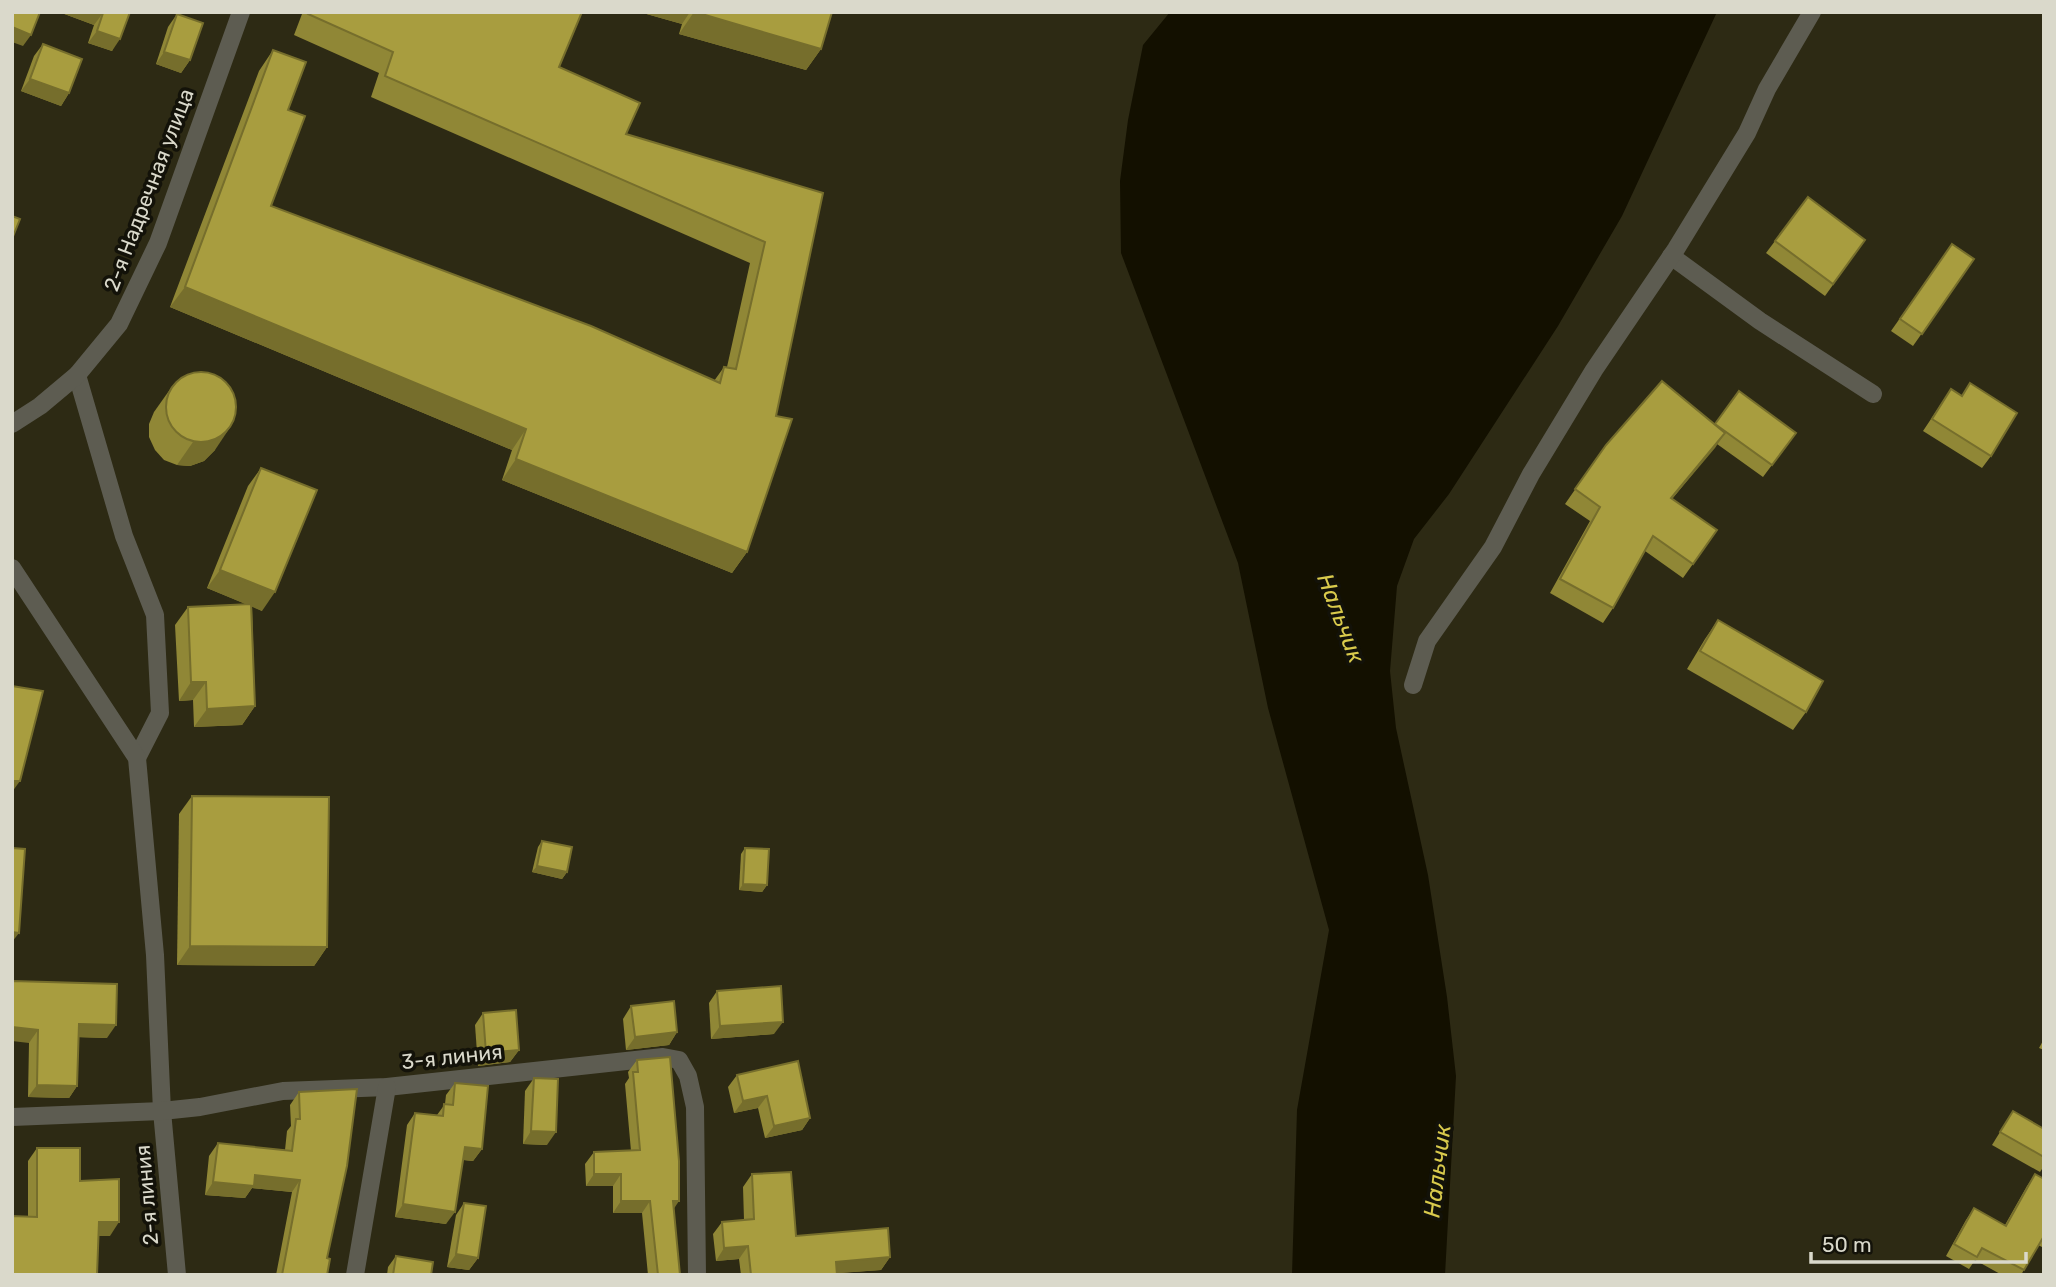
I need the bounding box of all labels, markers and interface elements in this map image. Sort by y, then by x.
street label: 2-я Надречная улица [98,85,199,295]
water label: Нальчик [1311,569,1371,668]
street label: 3-я линия [400,1039,504,1074]
water label: Нальчик [1417,1122,1457,1219]
street label: 2-я линия [130,1144,163,1246]
scale bar [1811,1220,2026,1264]
text: 50 m [1822,1232,1872,1257]

